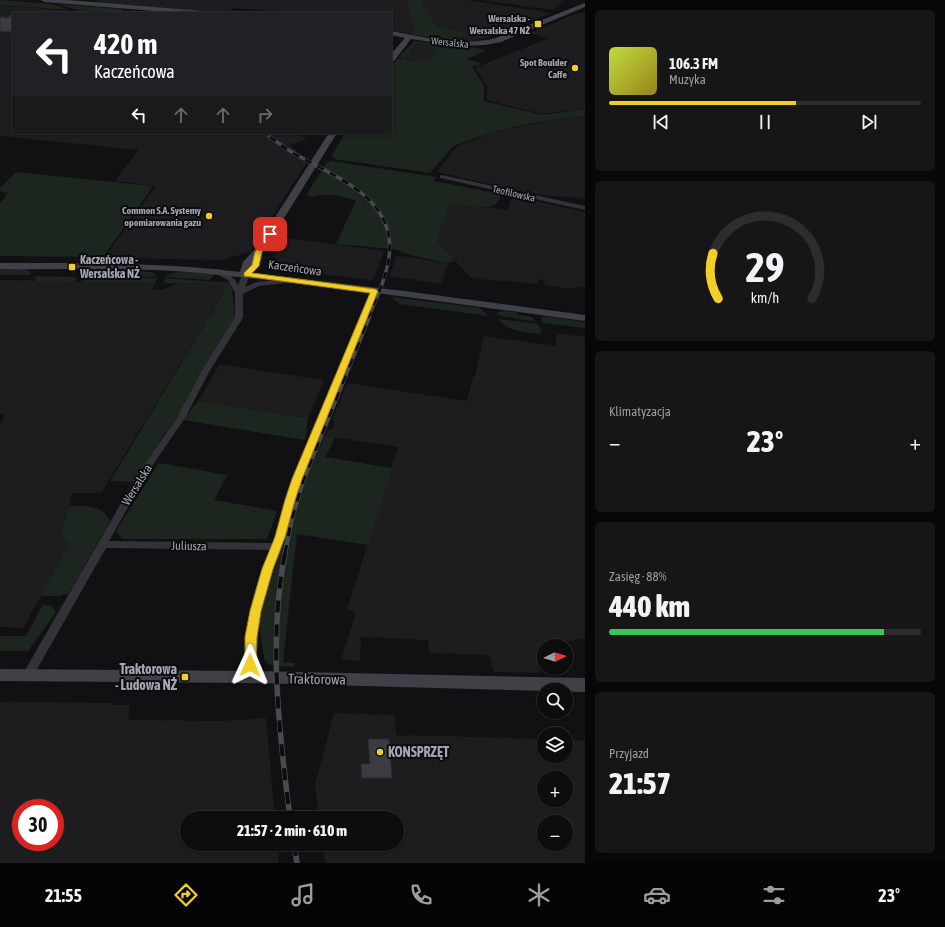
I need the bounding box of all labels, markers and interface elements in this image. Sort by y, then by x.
place label: Wersalska - Wersalska 47 NŻ [469,13,530,36]
marker: Wersalska - Wersalska 47 NŻ [533,19,543,29]
icon: left [28,28,80,80]
text: 420 m [94,28,157,60]
street label: Wersalska [431,35,470,50]
text: 106.3 FM [669,55,718,72]
place label: Spot Boulder Caffe [520,57,568,80]
text: Kaczeńcowa [94,61,175,82]
marker: Spot Boulder Caffe [570,63,580,73]
text: Muzyka [669,72,706,87]
icon: left [128,104,150,126]
icon: ahead [170,104,192,126]
icon: ahead [212,104,234,126]
icon: right [254,104,276,126]
icon: previous [650,111,672,133]
icon: pause [754,111,776,133]
icon: next [858,111,880,133]
street label: Teofilowska [491,183,537,204]
place label: Common S.A. Systemy opomiarowania gazu [122,205,202,228]
marker: Common S.A. Systemy opomiarowania gazu [204,211,214,221]
pin [253,217,287,251]
icon: arrive [259,223,281,245]
text: 29 [745,243,785,291]
place label: Kaczeńcowa - Wersalska NŻ [79,253,140,281]
street label: Kaczeńcowa [267,257,323,279]
marker: Kaczeńcowa - Wersalska NŻ [67,262,77,272]
text: km/h [751,289,779,305]
text: Klimatyzacja [609,404,671,419]
text: 23° [747,424,783,458]
text: − [609,429,620,455]
text: + [910,429,921,455]
street label: Wersalska [119,462,155,508]
street label: Juliusza [171,539,207,553]
text: Zasięg · 88% [609,569,667,584]
text: 440 km [609,589,690,623]
north arrow [537,639,573,675]
map controls [537,639,573,851]
position arrow [229,644,271,686]
place label: Traktorowa - Ludowa NŻ [115,661,178,693]
street label: Traktorowa [288,670,346,688]
marker: Traktorowa - Ludowa NŻ [180,672,190,682]
button: search [537,683,573,719]
button: layers [537,727,573,763]
place label: KONSPRZĘT [388,744,450,760]
text: Przyjazd [609,746,649,761]
marker: KONSPRZĘT [375,747,385,757]
text: 21:57 [609,766,671,800]
button: + [537,771,573,807]
speed limit sign: 30 [12,799,64,851]
button: − [537,815,573,851]
text: 21:57 · 2 min · 610 m [237,822,347,839]
icon: directions [172,881,200,909]
icon: music [289,881,317,909]
icon: phone [407,881,435,909]
icon: climate [525,881,553,909]
icon: car [643,881,671,909]
icon: filters [760,881,788,909]
text: 21:55 [45,885,82,906]
text: 23° [878,885,900,906]

